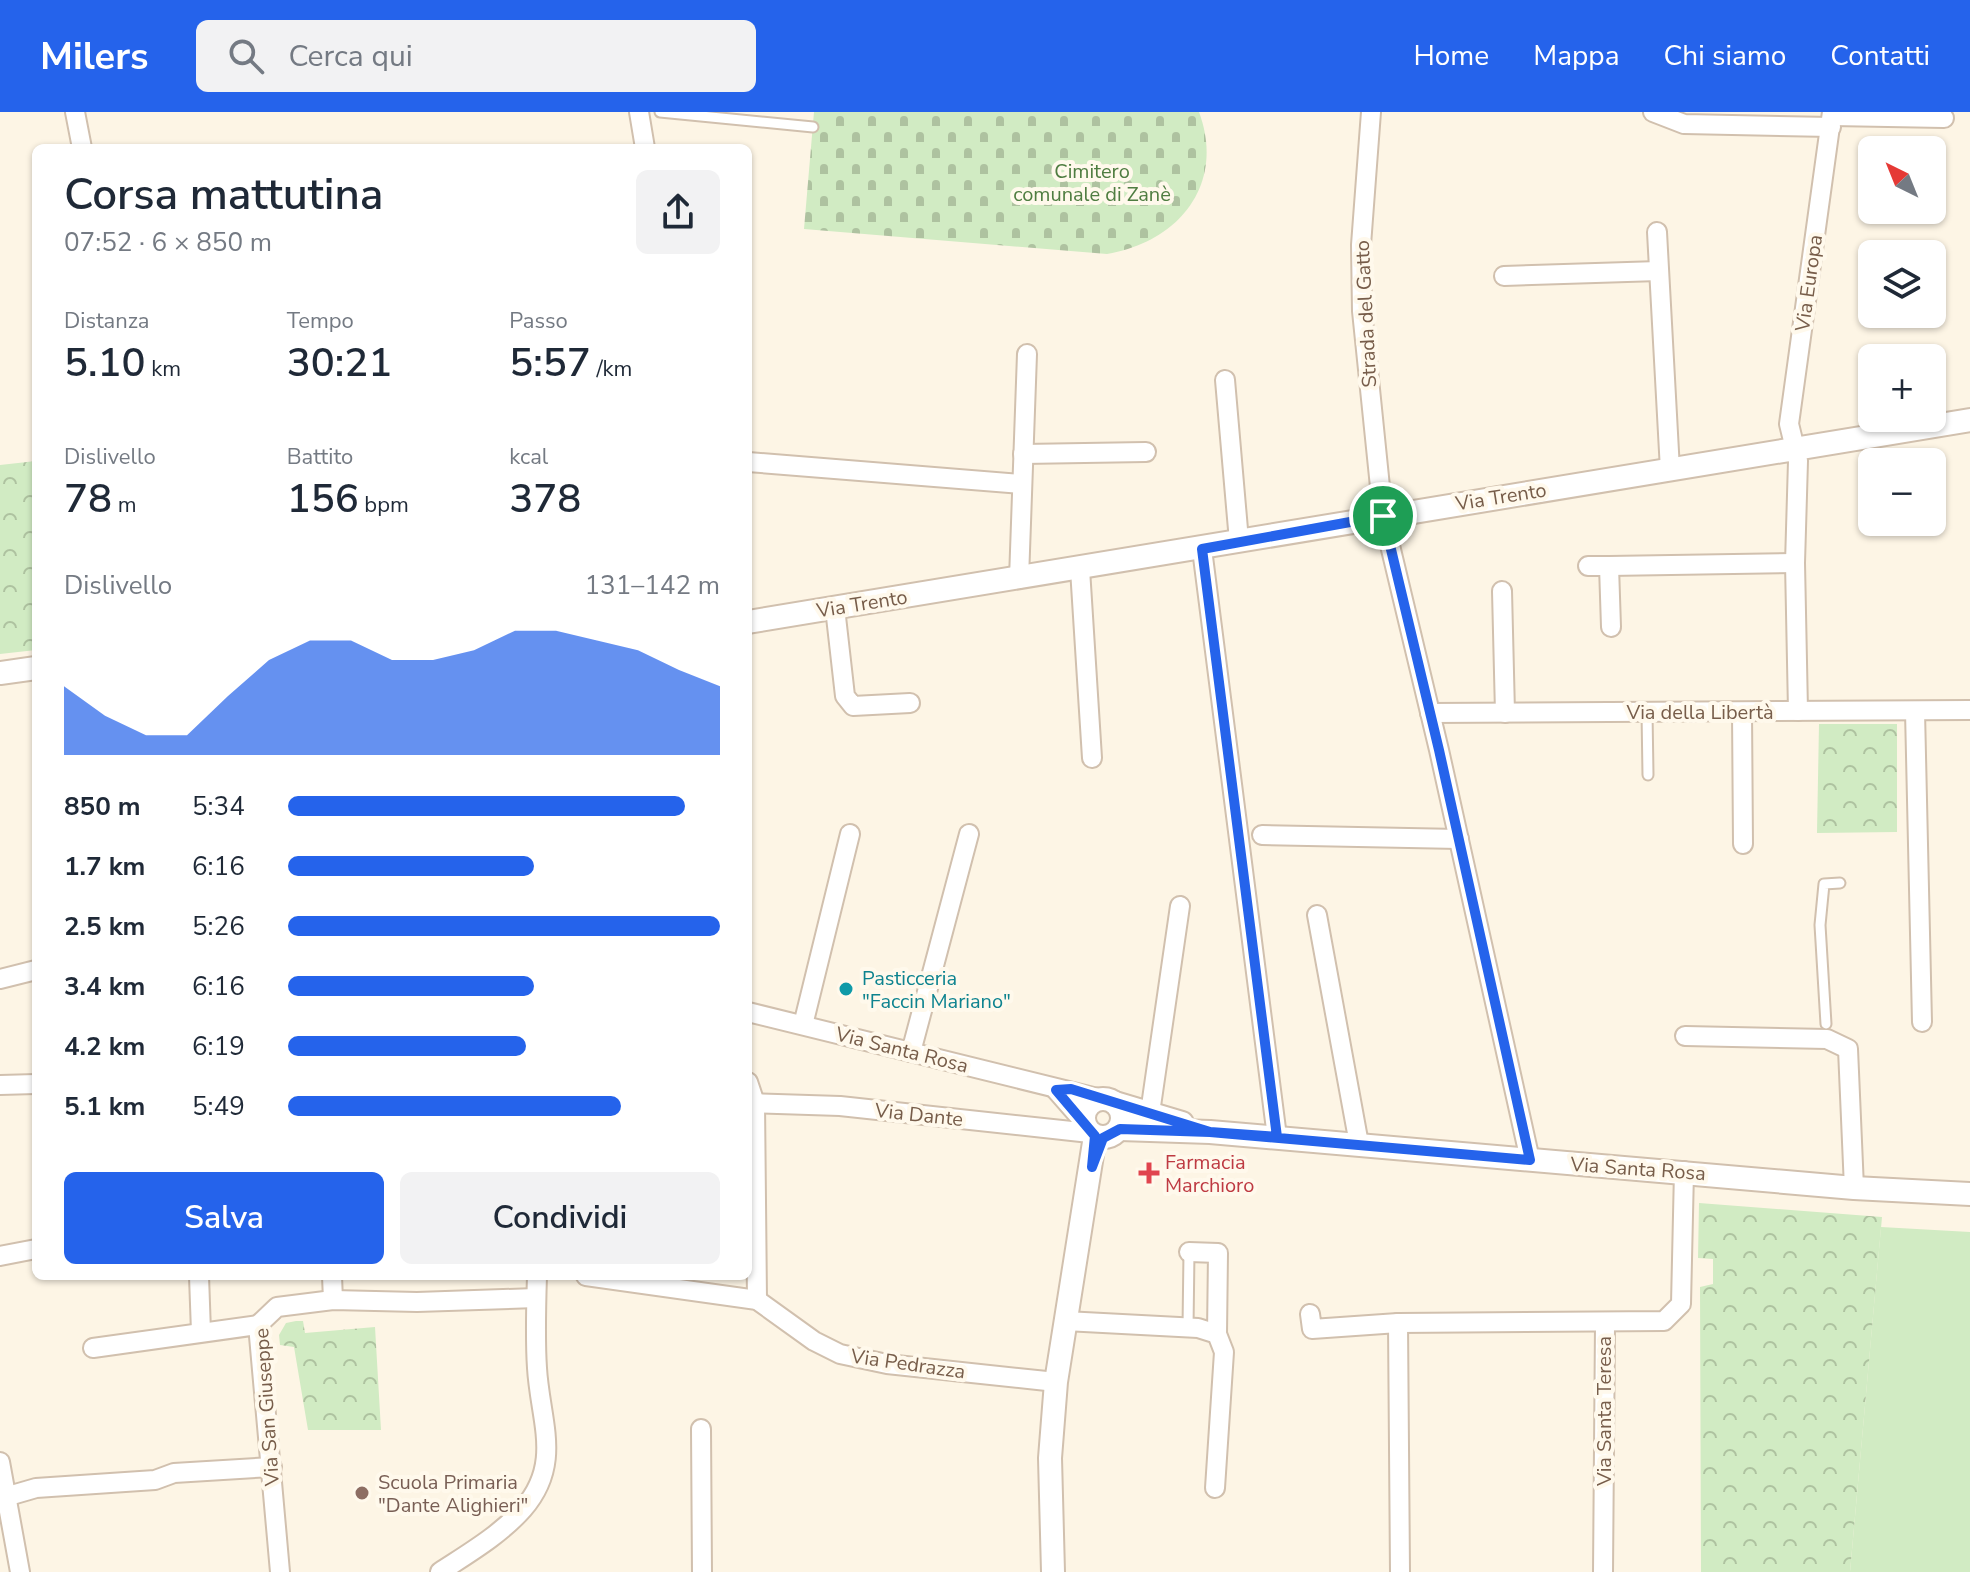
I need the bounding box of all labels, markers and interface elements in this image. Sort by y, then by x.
search box [196,20,756,92]
text: Milers [40,31,148,82]
icon: search [224,34,268,78]
text: Cerca qui [288,36,413,77]
text: Home [1413,37,1489,75]
text: Mappa [1533,37,1620,75]
text: Chi siamo [1664,37,1786,75]
text: Contatti [1830,37,1930,75]
north arrow [1858,136,1946,224]
map controls [1858,136,1946,536]
park label: Cimitero comunale di Zanè [1013,158,1171,208]
text: Corsa mattutina [64,165,384,225]
button: share [636,170,720,254]
text: 07:52 · 6 × 850 m [64,225,272,260]
street label: Via Europa [1789,233,1829,334]
street label: Strada del Gatto [1349,240,1383,388]
button: layers [1858,240,1946,328]
text: Distanza [64,306,150,336]
text: Tempo [287,306,354,336]
text: Passo [509,306,568,336]
text: 5.10 [64,336,145,390]
text: 30:21 [287,336,392,390]
text: 5:57 [509,336,591,390]
button: + [1858,344,1946,432]
text: km [145,354,181,384]
text: /km [591,354,632,384]
text: Dislivello [64,442,156,472]
text: Battito [287,442,353,472]
text: kcal [509,442,548,472]
button: − [1858,448,1946,536]
text: 78 [64,472,112,526]
text: 156 [287,472,359,526]
text: 378 [509,472,581,526]
street label: Via Trento [1453,476,1548,518]
pin [1349,482,1417,550]
text: m [112,490,137,520]
text: bpm [359,490,409,520]
icon: arrive [1361,494,1405,538]
text: Dislivello [64,568,172,603]
text: 131–142 m [584,568,720,603]
street label: Via Trento [814,583,909,625]
street label: Via della Libertà [1625,699,1774,726]
text: 850 m [64,789,141,824]
text: 5:34 [192,789,245,824]
text: 1.7 km [64,849,145,884]
text: 6:16 [192,849,245,884]
text: 2.5 km [64,909,145,944]
text: 5:26 [192,909,245,944]
place label: Pasticceria "Faccin Mariano" [862,965,1011,1015]
text: 3.4 km [64,969,145,1004]
text: 6:16 [192,969,245,1004]
marker: Pasticceria "Faccin Mariano" [837,980,855,998]
street label: Via Santa Rosa [832,1020,971,1080]
text: 4.2 km [64,1029,145,1064]
text: 6:19 [192,1029,245,1064]
text: 5.1 km [64,1089,145,1124]
text: 5:49 [192,1089,245,1124]
street label: Via Dante [873,1097,964,1133]
place label: Farmacia Marchioro [1165,1149,1254,1199]
street label: Via Santa Rosa [1568,1151,1707,1187]
marker: Farmacia Marchioro [1140,1164,1158,1182]
button: Salva [64,1172,384,1264]
button: Condividi [400,1172,720,1264]
street label: Via San Giuseppe [248,1327,286,1488]
street label: Via Santa Teresa [1591,1336,1618,1487]
street label: Via Pedrazza [848,1342,967,1385]
place label: Scuola Primaria "Dante Alighieri" [378,1469,528,1519]
marker: Scuola Primaria "Dante Alighieri" [353,1484,371,1502]

